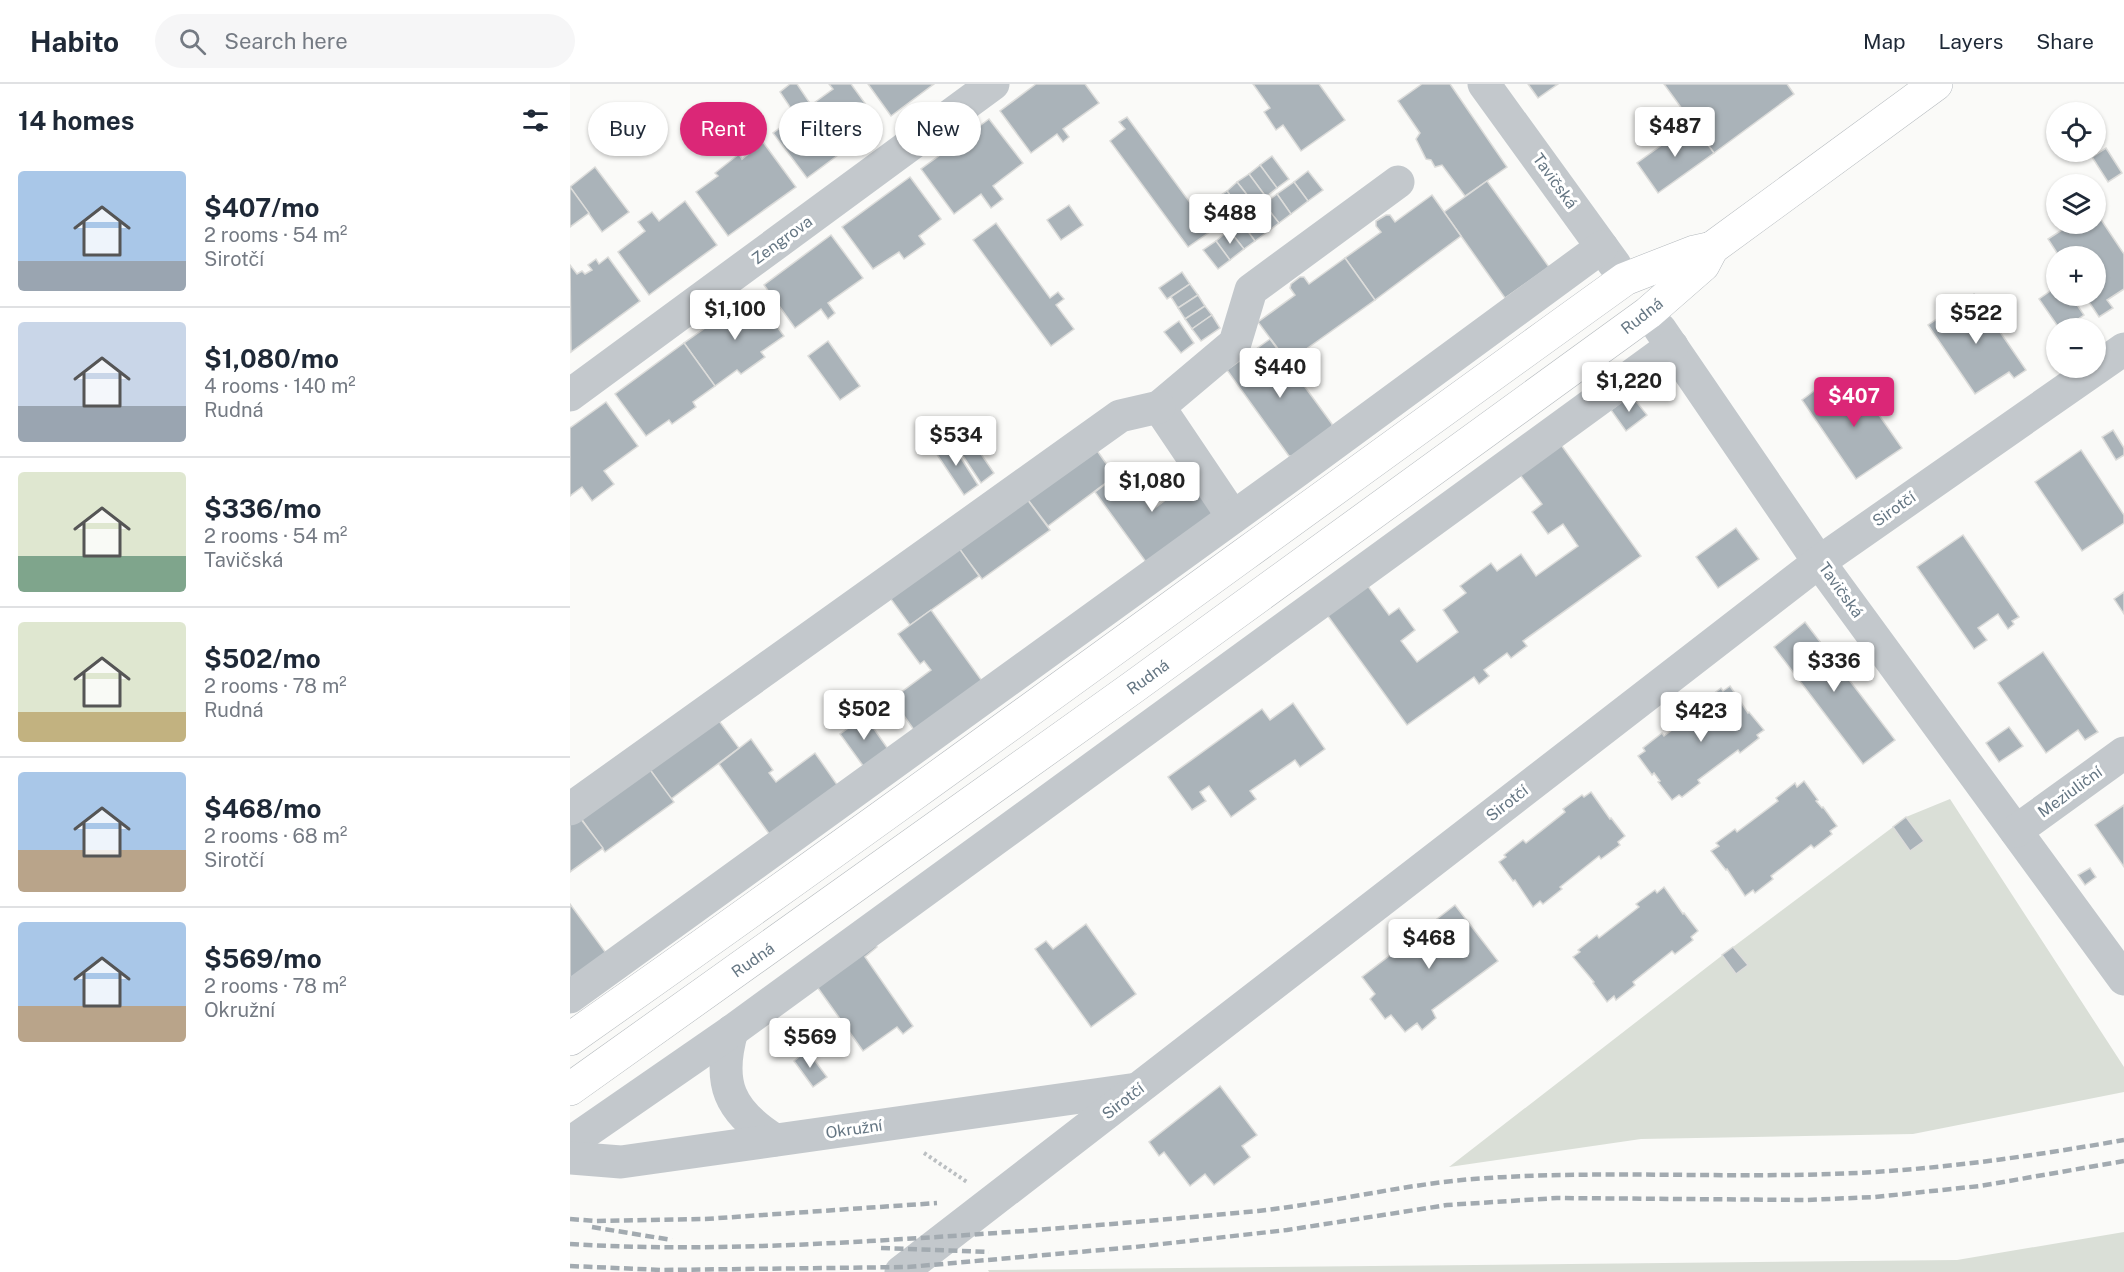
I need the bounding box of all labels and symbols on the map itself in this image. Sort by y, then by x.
pin: $487 [1639,107,1711,158]
street label: Tavičská [1529,150,1581,212]
pin: $488 [1194,194,1266,245]
street label: Zengrova [748,212,816,268]
pin: $1,100 [686,290,784,341]
street label: Rudná [1617,294,1667,338]
pin: $522 [1940,294,2012,345]
pin: $440 [1244,348,1316,399]
pin: $1,220 [1580,362,1678,413]
pin: $407 [1818,377,1890,428]
pin: $534 [920,416,992,467]
pin: $1,080 [1103,462,1201,513]
street label: Sirotčí [1869,487,1920,531]
street label: Tavičská [1815,559,1867,621]
pin: $336 [1798,642,1870,693]
street label: Rudná [1123,655,1173,699]
pin: $502 [828,690,900,741]
pin: $423 [1665,692,1737,743]
street label: Meziuliční [2034,762,2107,822]
street label: Sirotčí [1482,780,1533,825]
pin: $468 [1393,919,1465,970]
street label: Rudná [728,939,778,981]
pin: $569 [774,1018,846,1069]
street label: Sirotčí [1098,1078,1149,1123]
street label: Okružní [824,1115,885,1142]

